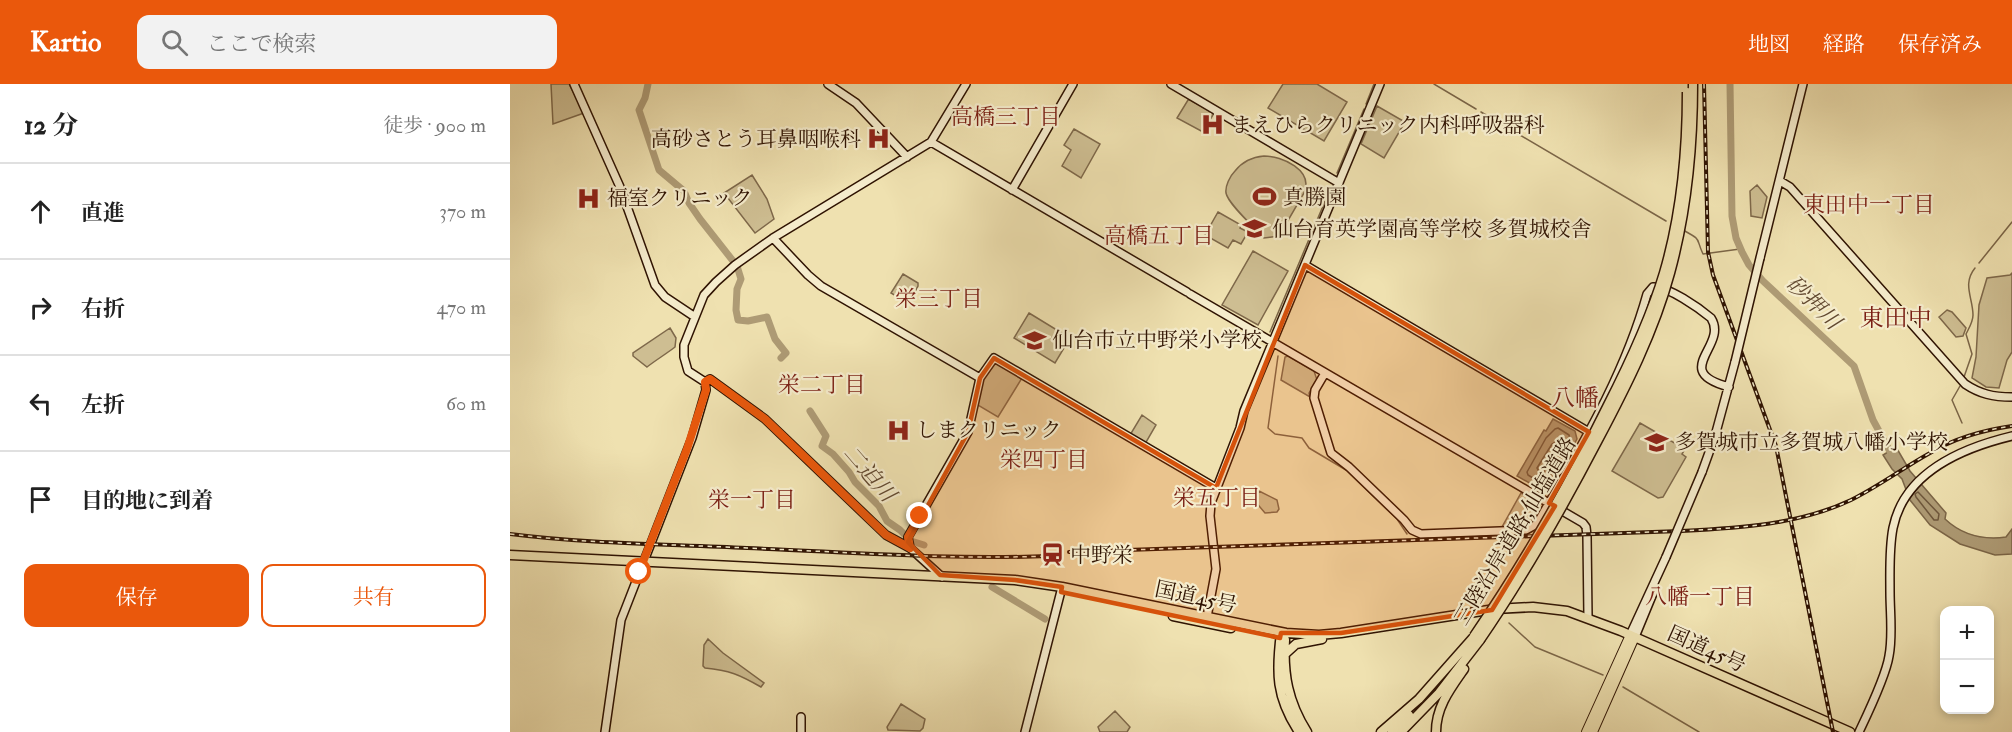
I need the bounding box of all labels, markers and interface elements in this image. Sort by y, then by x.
search box [137,15,557,69]
text: Kartio [30,25,101,60]
icon: search [158,26,191,59]
text: ここで検索 [206,30,316,58]
text: 地図 [1748,31,1790,58]
text: 経路 [1823,31,1865,58]
text: 保存済み [1898,31,1982,58]
district label: 高橋三丁目 [951,103,1061,131]
text: 12 分 [24,110,78,142]
hospital icon: まえひらクリニック内科呼吸器科 [1200,112,1226,138]
place label: まえひらクリニック内科呼吸器科 [1231,112,1545,139]
text: 徒歩 · 900 m [383,113,486,138]
place label: 高砂さとう耳鼻咽喉科 [651,126,861,153]
hospital icon: 高砂さとう耳鼻咽喉科 [866,126,892,152]
sports icon: 真勝園 [1252,184,1278,210]
place label: 真勝園 [1283,184,1346,211]
hospital icon: 福室クリニック [576,185,602,211]
place label: 福室クリニック [607,185,753,212]
district label: 東田中一丁目 [1803,191,1935,219]
icon: ahead [24,195,57,228]
text: 直進 [81,199,125,227]
text: 370 m [439,199,486,224]
school or university icon: 仙台育英学園高等学校 多賀城校舎 [1241,216,1267,242]
place label: 仙台育英学園高等学校 多賀城校舎 [1272,216,1591,243]
district label: 高橋五丁目 [1104,222,1214,250]
water label: 砂押川 [1780,270,1848,337]
district label: 栄三丁目 [895,285,983,313]
icon: right [24,291,57,324]
text: 右折 [81,295,125,323]
text: 470 m [437,295,486,320]
district label: 東田中 [1860,303,1932,334]
school or university icon: 仙台市立中野栄小学校 [1021,327,1047,353]
place label: 仙台市立中野栄小学校 [1052,327,1262,354]
district label: 栄二丁目 [778,371,866,399]
district label: 八幡 [1551,383,1599,414]
icon: left [24,387,57,420]
text: 左折 [81,391,125,419]
text: 60 m [446,391,486,416]
hospital icon: しまクリニック [885,417,911,443]
place label: しまクリニック [916,417,1062,444]
school or university icon: 多賀城市立多賀城八幡小学校 [1644,429,1670,455]
place label: 多賀城市立多賀城八幡小学校 [1675,429,1948,456]
street label: 三陸沿岸道路;仙塩道路 [1448,432,1582,630]
water label: 二迫川 [837,440,903,509]
district label: 栄四丁目 [1000,446,1088,474]
icon: arrive [24,483,57,516]
district label: 栄五丁目 [1173,484,1261,512]
district label: 栄一丁目 [708,486,796,514]
text: 目的地に到着 [81,487,213,515]
route end [906,502,932,528]
station icon: 中野栄 [1039,542,1065,568]
place label: 中野栄 [1070,542,1133,569]
route start [625,558,651,584]
button: 保存 [24,564,249,627]
button: 共有 [261,564,486,627]
street label: 国道45号 [1152,576,1240,619]
district label: 八幡一丁目 [1645,583,1755,611]
map controls [1940,606,1994,714]
button: + [1940,606,1994,660]
street label: 国道45号 [1663,620,1750,679]
button: − [1940,660,1994,714]

